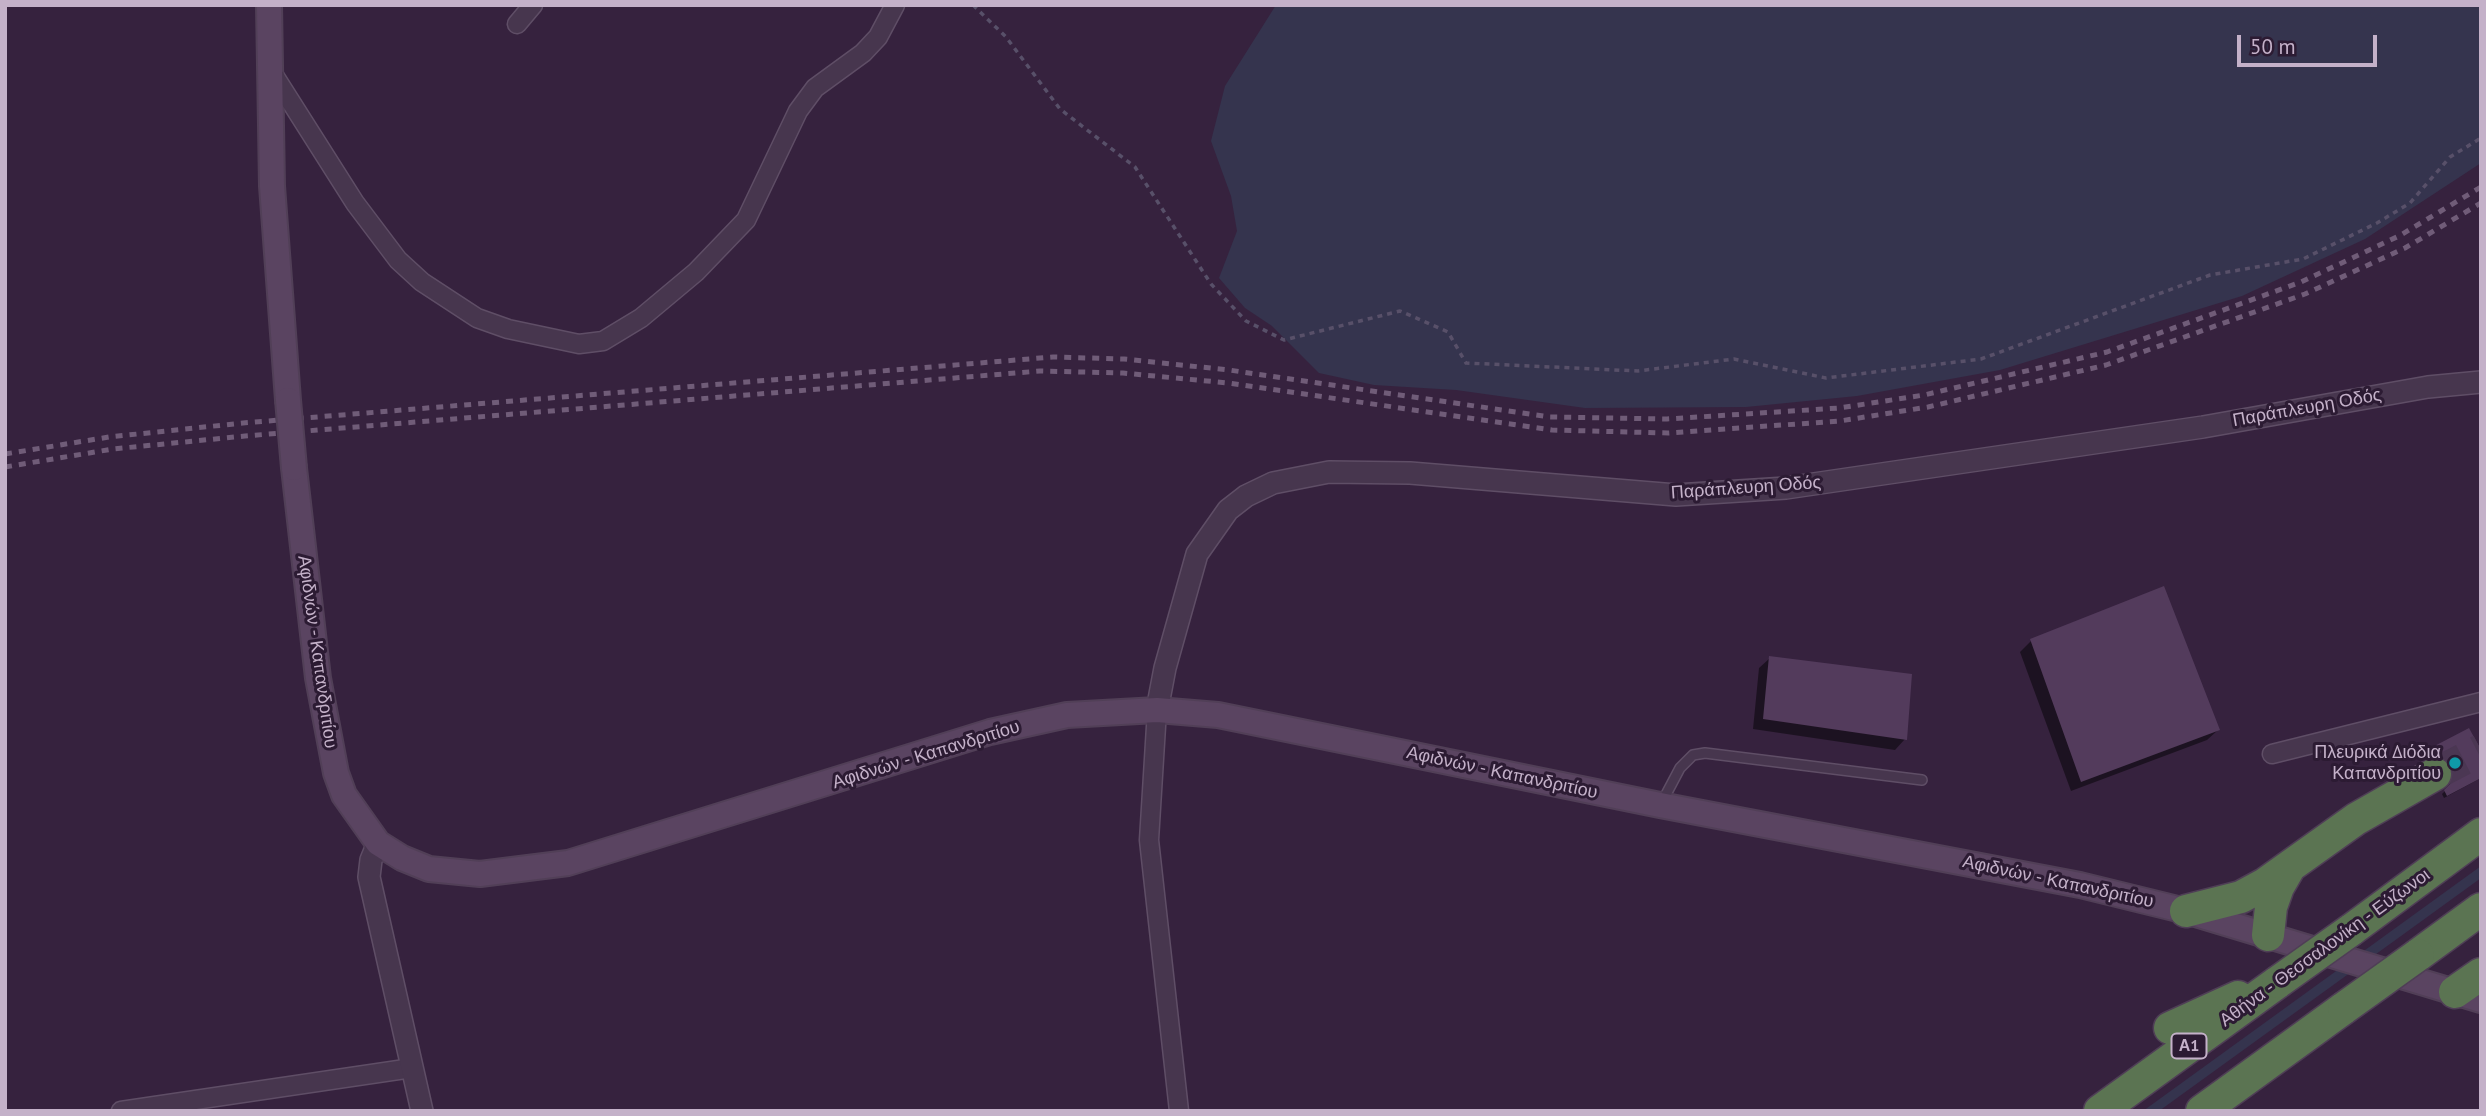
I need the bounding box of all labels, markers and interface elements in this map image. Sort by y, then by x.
scale bar [2241,21,2381,65]
text: 50 m [2250,33,2296,60]
street label: Παράπλευρη Οδός [2231,384,2383,432]
street label: Παράπλευρη Οδός [1670,472,1822,504]
street label: Αφιδνών - Καπανδριτίου [293,554,341,750]
street label: Αφιδνών - Καπανδριτίου [830,716,1022,794]
street label: Αφιδνών - Καπανδριτίου [1405,742,1599,804]
place label: Πλευρικά Διόδια Καπανδριτίου [2314,742,2441,784]
marker: Πλευρικά Διόδια Καπανδριτίου [2447,755,2463,771]
street label: Αφιδνών - Καπανδριτίου [1961,851,2155,913]
street label: Αθήνα - Θεσσαλονίκη - Εύζωνοι [2216,864,2434,1032]
road number: Α1 [2172,1034,2206,1058]

